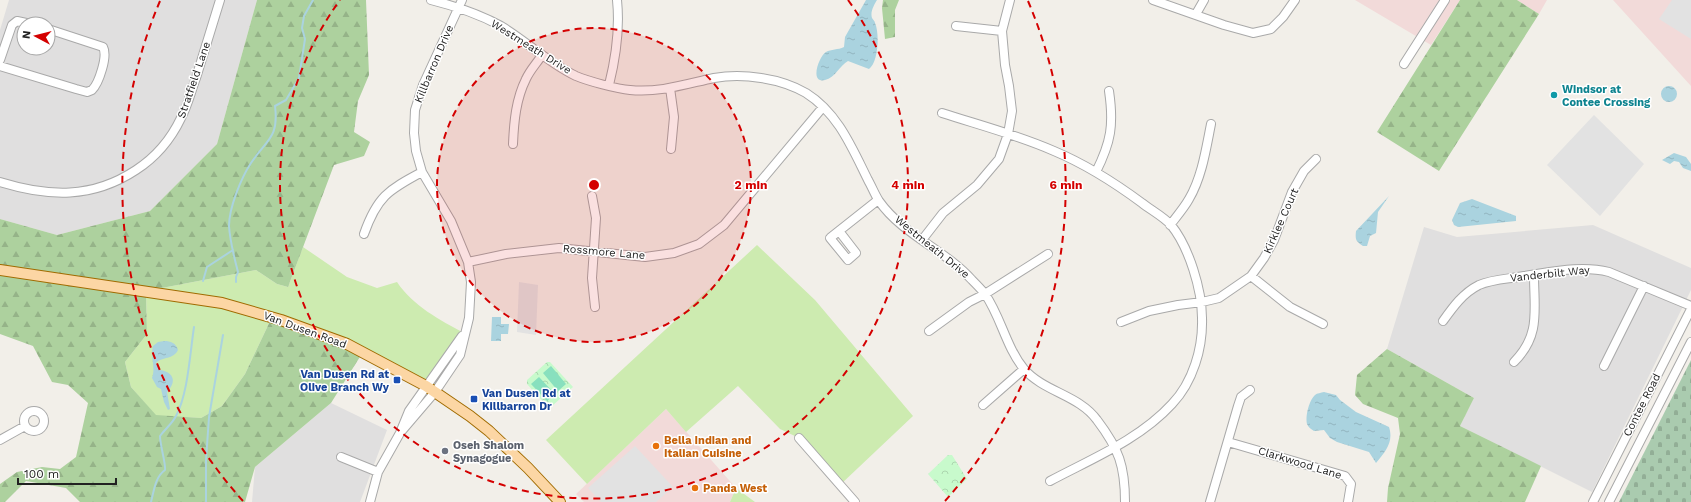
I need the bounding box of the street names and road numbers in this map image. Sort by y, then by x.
street label: Westmeath Drive [488,17,574,77]
street label: Killbarron Drive [412,23,456,105]
street label: Stratfield Lane [175,40,213,120]
street label: Kirklee Court [1261,186,1301,256]
street label: Westmeath Drive [892,213,972,281]
street label: Rossmore Lane [562,242,646,262]
street label: Vanderbilt Way [1510,263,1591,285]
street label: Van Dusen Road [262,309,348,351]
street label: Contee Road [1621,371,1663,439]
street label: Clarkwood Lane [1257,444,1343,482]

